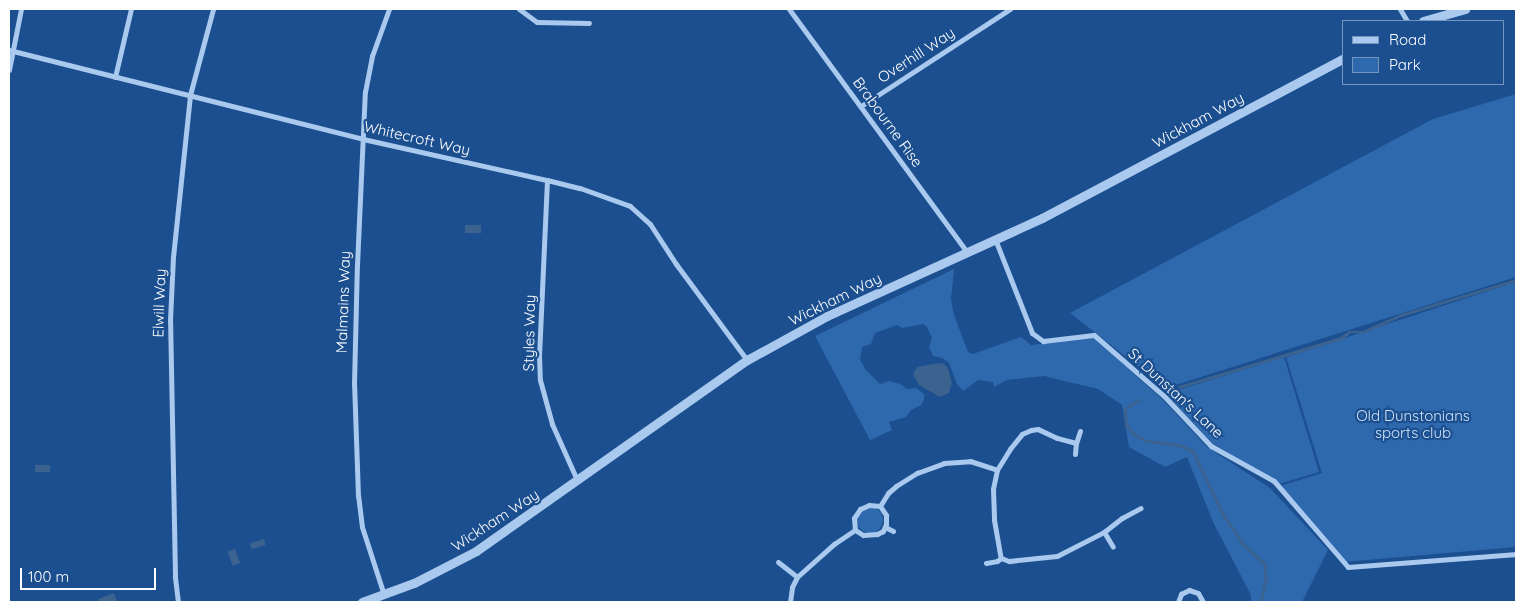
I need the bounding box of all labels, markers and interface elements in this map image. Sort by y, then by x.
legend [1342,20,1505,85]
street label: Overhill Way [874,23,958,87]
text: Road [1389,30,1426,49]
text: Park [1389,55,1421,74]
street label: Brabourne Rise [849,73,927,171]
street label: Wickham Way [1149,88,1247,152]
street label: Whitecroft Way [362,117,472,159]
street label: Malmains Way [332,250,354,354]
street label: Elwill Way [149,268,169,338]
street label: Wickham Way [786,269,884,329]
street label: Styles Way [519,294,539,372]
street label: St Dunstan's Lane [1125,344,1227,442]
park label: Old Dunstonians sports club [1356,406,1470,441]
street label: Wickham Way [448,485,542,555]
scale bar [22,558,159,590]
text: 100 m [28,567,69,586]

